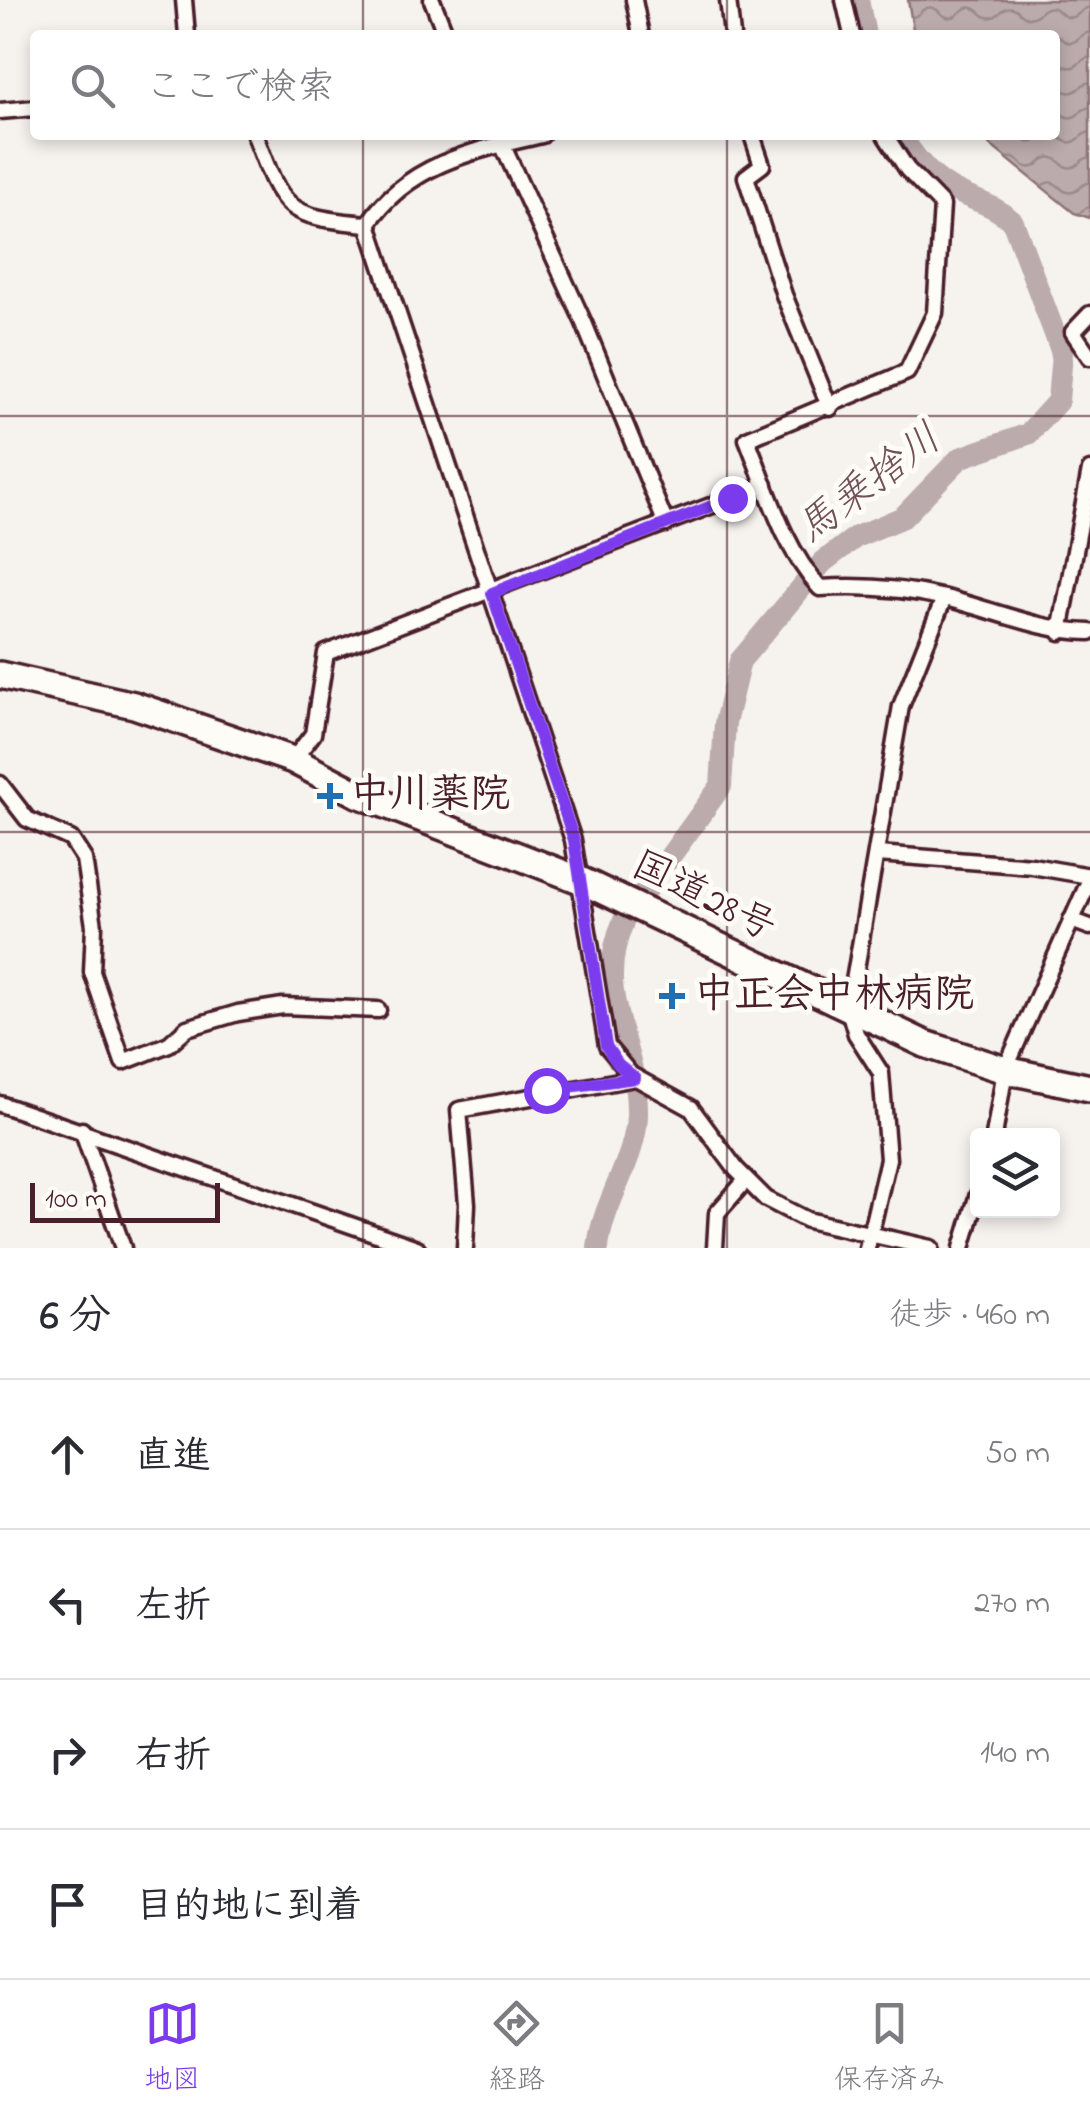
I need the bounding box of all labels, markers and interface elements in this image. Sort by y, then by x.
search box [30,30,1060,140]
icon: search [65,58,120,113]
text: ここで検索 [145,61,335,117]
water label: 馬乗捨川 [785,410,955,560]
route end [710,476,756,522]
place label: 中川薬院 [350,767,510,826]
marker: 中川薬院 [319,785,341,807]
street label: 国道28号 [620,838,786,958]
place label: 中正会中林病院 [694,967,974,1026]
marker: 中正会中林病院 [659,983,685,1009]
route start [524,1068,570,1114]
map controls [970,1128,1060,1218]
button: layers [970,1128,1060,1218]
scale bar [30,1178,220,1222]
text: 100 m [45,1180,107,1221]
text: 6 分 [40,1287,111,1348]
text: 徒歩 · 460 m [889,1293,1050,1340]
icon: ahead [40,1427,95,1482]
text: 直進 [135,1430,211,1486]
text: 50 m [985,1431,1050,1478]
icon: left [40,1577,95,1632]
text: 左折 [135,1580,211,1636]
text: 270 m [974,1581,1050,1628]
icon: right [40,1727,95,1782]
text: 右折 [135,1730,211,1786]
text: 140 m [980,1731,1050,1778]
icon: arrive [40,1877,95,1932]
text: 目的地に到着 [135,1880,363,1936]
tab: 地図 [144,1996,200,2102]
tab: 経路 [489,1996,545,2102]
tab: 保存済み [834,1996,946,2102]

